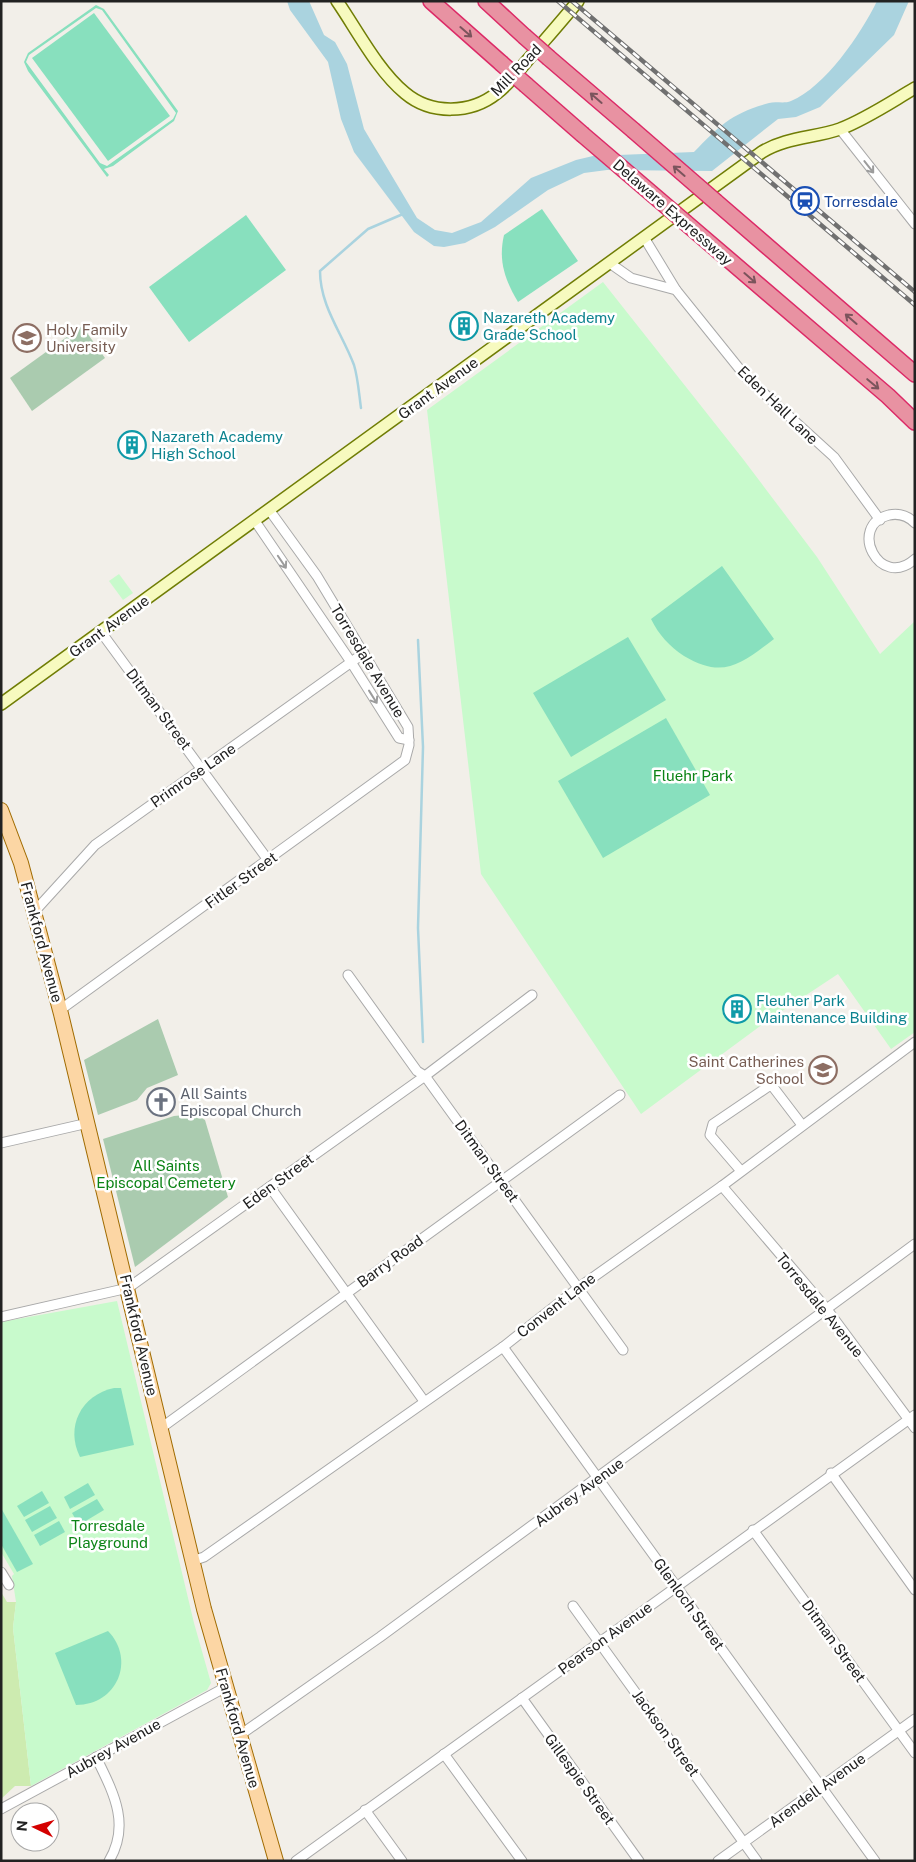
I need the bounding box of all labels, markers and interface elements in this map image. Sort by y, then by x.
one-way arrow [459,27,472,38]
street label: Mill Road [487,41,545,99]
one-way arrow [590,93,603,104]
street label: Delaware Expressway [610,156,736,268]
one-way arrow [864,160,875,173]
one-way arrow [673,165,686,176]
station icon: Torresdale [790,186,820,216]
place label: Torresdale [824,193,898,210]
one-way arrow [743,272,756,283]
place label: Nazareth Academy Grade School [483,309,615,343]
building icon: Nazareth Academy Grade School [449,311,479,341]
one-way arrow [845,313,858,325]
place label: Holy Family University [46,321,128,355]
school or university icon: Holy Family University [12,323,42,353]
street label: Grant Avenue [395,353,481,423]
street label: Eden Hall Lane [734,362,822,448]
one-way arrow [867,378,880,389]
place label: Nazareth Academy High School [151,428,283,462]
building icon: Nazareth Academy High School [117,430,147,460]
one-way arrow [277,554,287,568]
street label: Grant Avenue [66,591,152,661]
street label: Torresdale Avenue [328,601,408,721]
street label: Ditman Street [123,665,195,753]
one-way arrow [368,689,378,703]
street label: Primrose Lane [147,739,239,811]
park label: Fluehr Park [653,767,733,784]
street label: Fitler Street [202,848,280,912]
street label: Frankford Avenue [18,880,66,1004]
place label: Fleuher Park Maintenance Building [756,992,907,1026]
building icon: Fleuher Park Maintenance Building [722,994,752,1024]
place label: Saint Catherines School [689,1053,804,1087]
school or university icon: Saint Catherines School [808,1055,838,1085]
place label: All Saints Episcopal Church [180,1085,301,1119]
church icon: All Saints Episcopal Church [146,1087,176,1117]
street label: Ditman Street [452,1117,523,1205]
street label: Eden Street [240,1150,317,1212]
park label: All Saints Episcopal Cemetery [96,1157,236,1191]
street label: Barry Road [354,1231,426,1291]
street label: Torresdale Avenue [773,1250,867,1360]
street label: Convent Lane [513,1269,599,1341]
street label: Frankford Avenue [117,1273,161,1397]
street label: Aubrey Avenue [531,1454,627,1530]
park label: Torresdale Playground [68,1517,148,1551]
street label: Glenloch Street [650,1555,728,1653]
street label: Ditman Street [799,1597,870,1685]
street label: Pearson Avenue [555,1598,655,1678]
street label: Frankford Avenue [213,1666,263,1790]
street label: Jackson Street [629,1686,703,1780]
street label: Aubrey Avenue [63,1715,163,1781]
street label: Gillespie Street [541,1730,619,1828]
street label: Arendell Avenue [765,1749,869,1831]
north arrow [10,1802,60,1852]
text: N [14,1820,30,1832]

